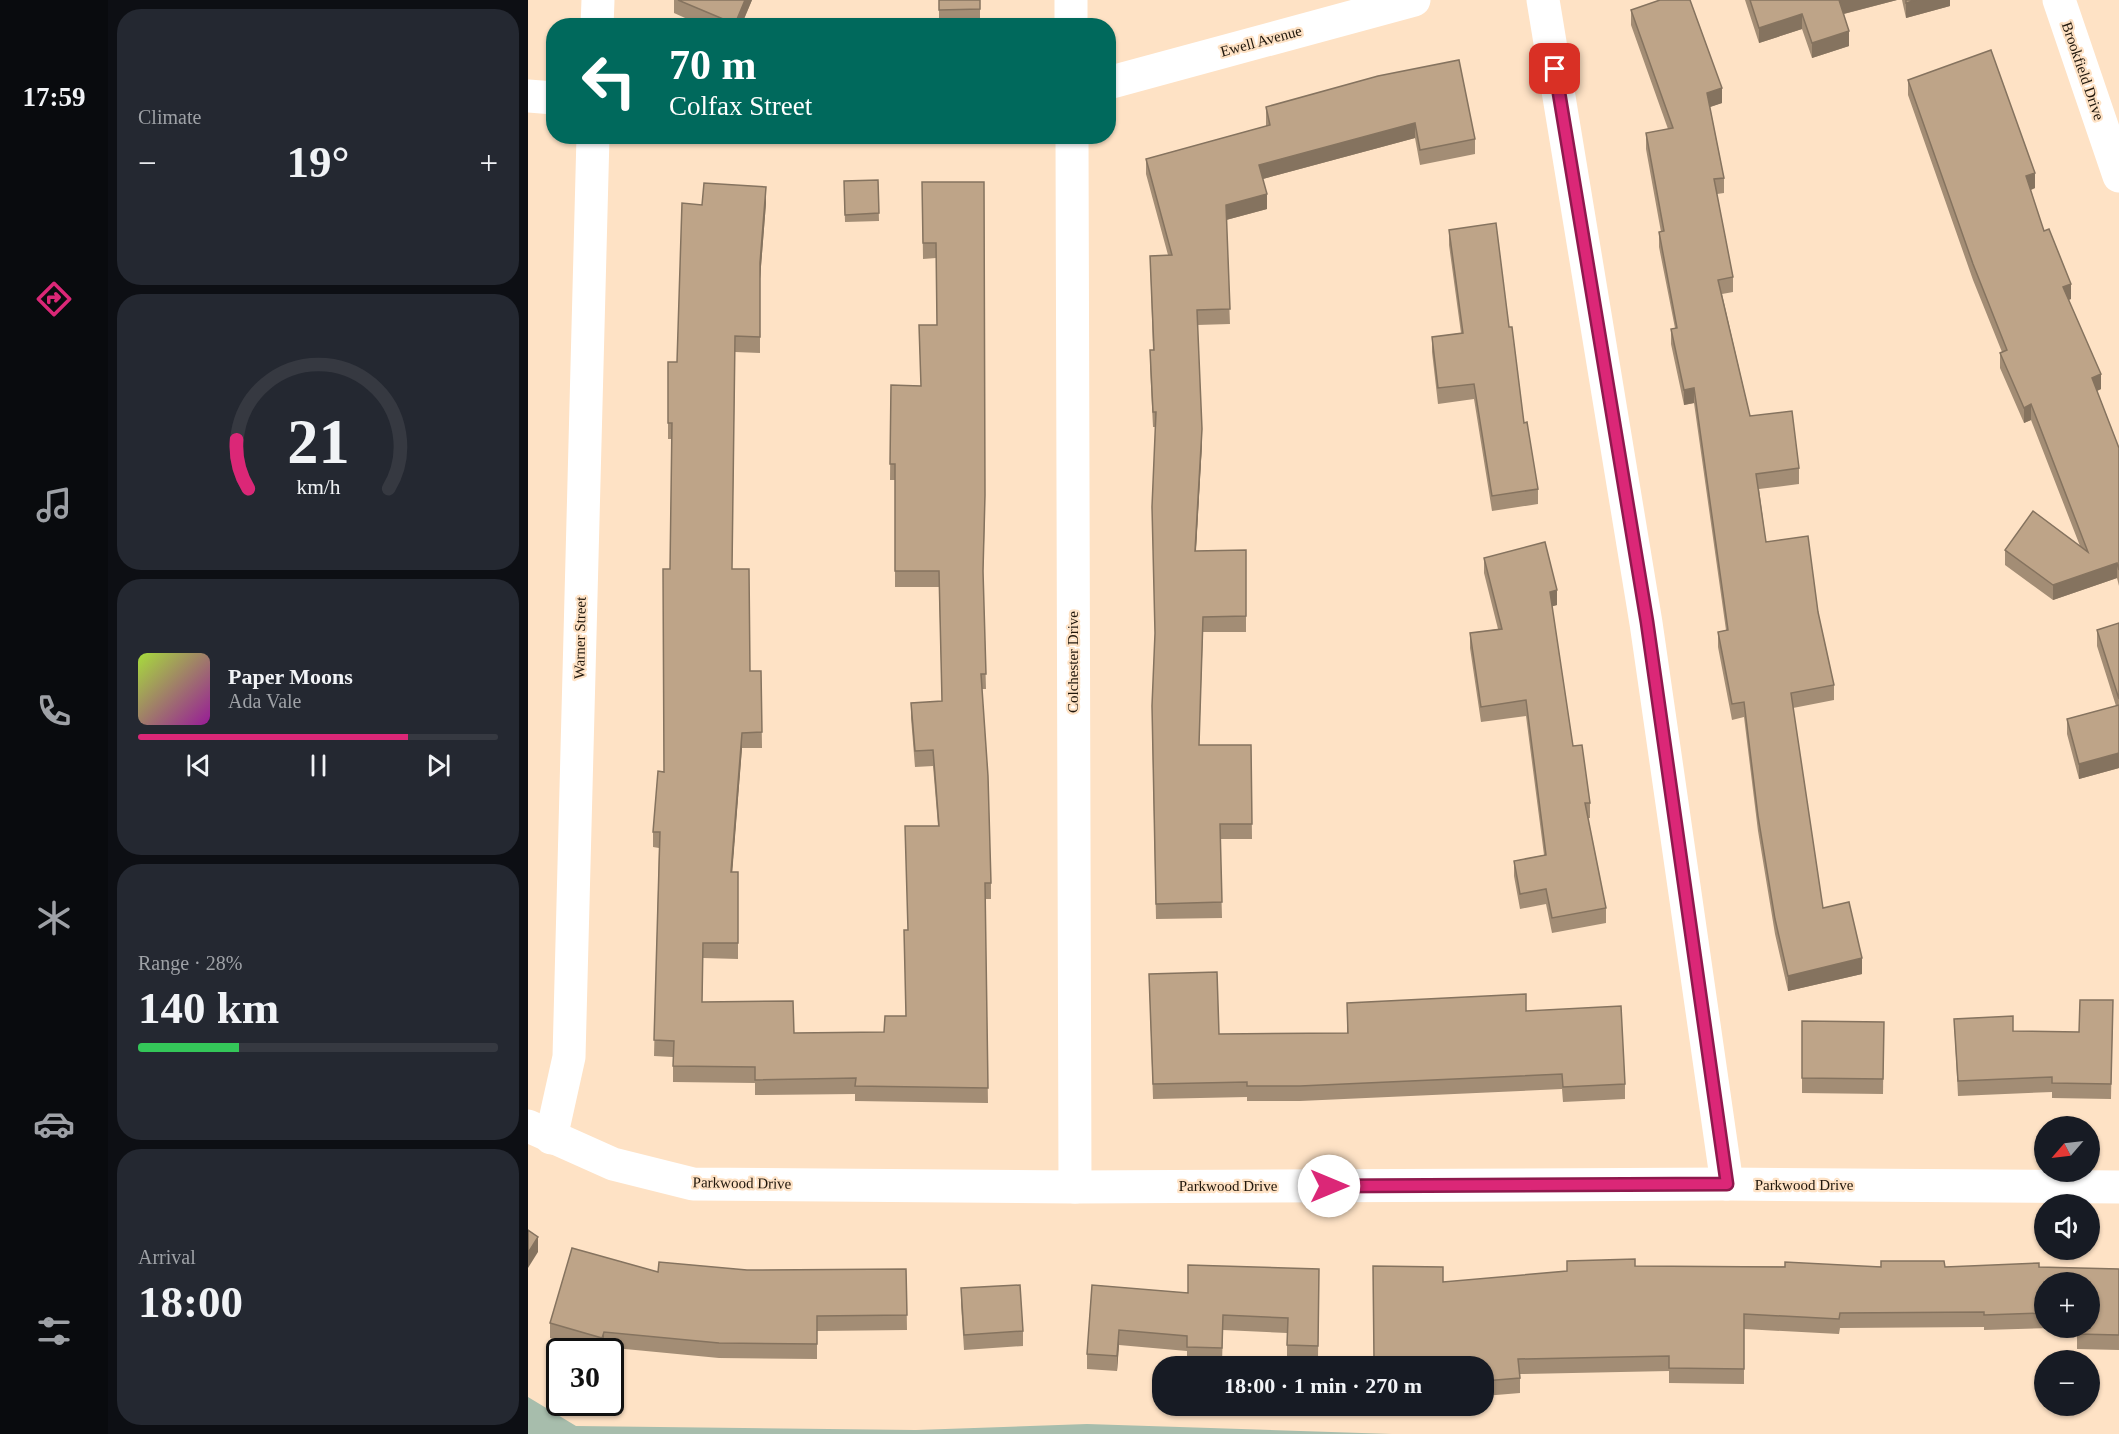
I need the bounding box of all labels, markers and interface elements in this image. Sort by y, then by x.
street label: Brookfield Drive [2059,20,2107,123]
street label: Ewell Avenue [1219,22,1304,60]
icon: left [570,42,648,120]
text: 70 m [669,42,757,88]
pin [1529,43,1580,94]
icon: arrive [1538,52,1571,85]
text: 17:59 [23,82,86,112]
text: Colfax Street [669,91,812,121]
text: Climate [138,106,201,128]
text: 19° [287,137,350,187]
text: − [138,145,157,181]
text: + [479,145,498,181]
icon: directions [33,278,75,320]
text: 21 [287,407,349,476]
text: km/h [296,475,340,499]
icon: music [33,484,75,526]
street label: Warner Street [571,596,589,679]
street label: Colchester Drive [1065,611,1081,713]
text: Paper Moons [228,664,353,689]
icon: phone [33,690,75,732]
text: Ada Vale [228,690,302,712]
icon: previous [182,749,215,782]
icon: pause [302,749,335,782]
icon: next [422,749,455,782]
icon: climate [33,897,75,939]
text: Range · 28% [138,952,242,974]
text: 140 km [138,983,279,1033]
icon: car [33,1103,75,1145]
north arrow [2034,1116,2100,1182]
map controls [2034,1116,2100,1416]
position arrow [1297,1154,1361,1218]
street label: Parkwood Drive [693,1174,792,1192]
street label: Parkwood Drive [1755,1177,1854,1193]
street label: Parkwood Drive [1179,1178,1278,1194]
button: sound [2034,1194,2100,1260]
text: Arrival [138,1246,196,1268]
button: + [2034,1272,2100,1338]
text: 18:00 [138,1277,243,1327]
icon: filters [33,1310,75,1352]
speed limit sign: 30 [546,1338,624,1416]
button: − [2034,1350,2100,1416]
text: 18:00 · 1 min · 270 m [1224,1373,1422,1398]

